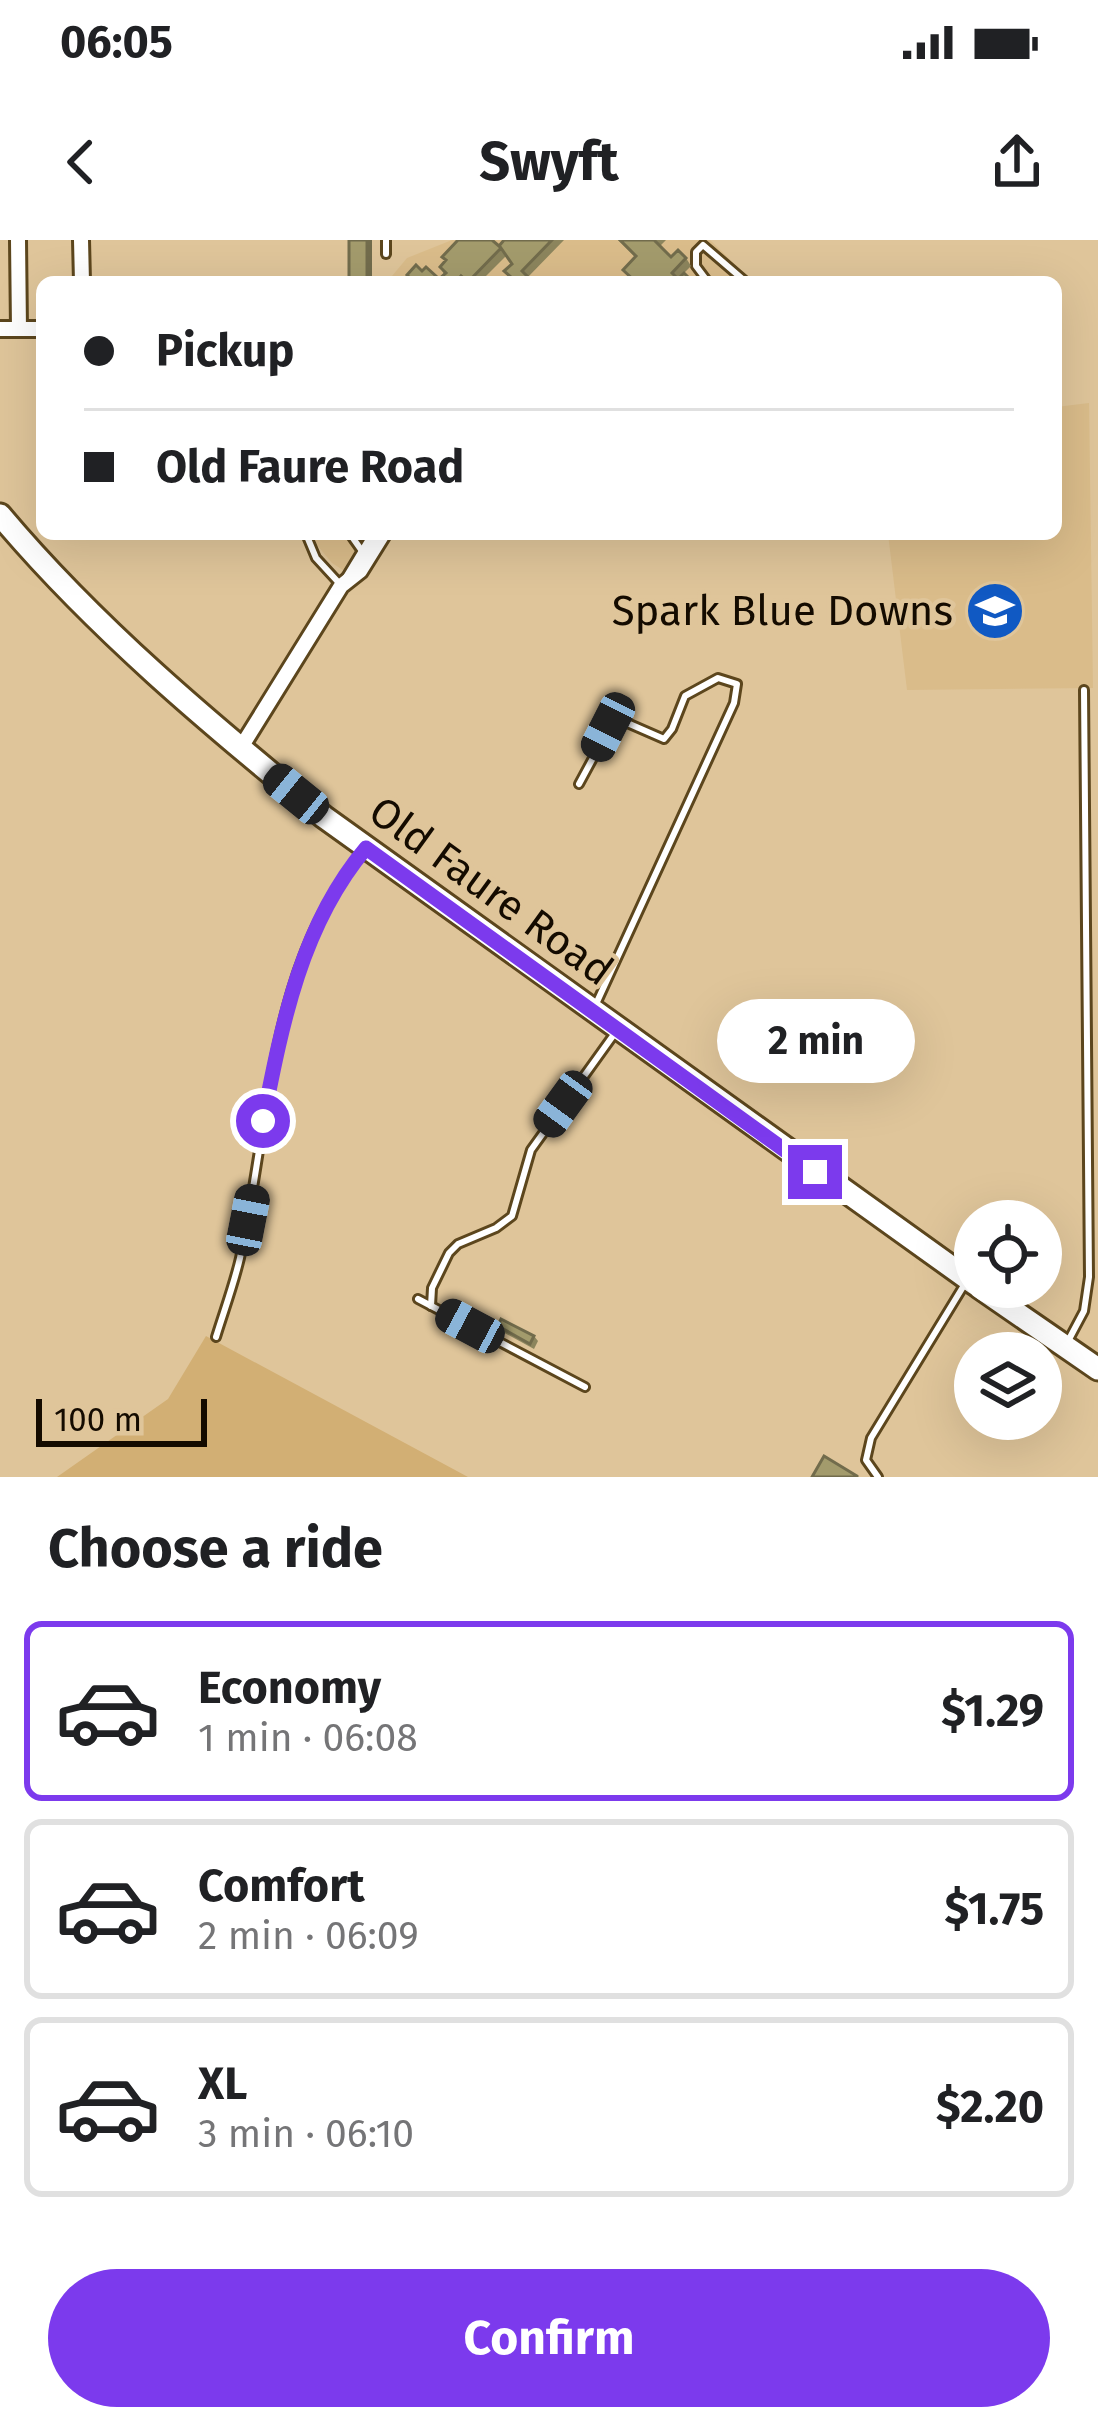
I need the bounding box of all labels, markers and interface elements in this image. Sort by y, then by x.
text: 06:05 [60,15,173,69]
icon: back [48,129,114,195]
icon: share [984,129,1050,195]
text: Swyft [479,130,619,194]
text: Pickup [156,324,294,378]
text: Old Faure Road [156,440,464,494]
school or university icon: Spark Blue Downs [964,580,1026,642]
place label: Spark Blue Downs [612,586,953,636]
car [576,687,640,767]
car [257,757,335,831]
street label: Old Faure Road [360,786,622,996]
callout: 2 min [716,998,914,1082]
text: 2 min [768,1018,864,1064]
car [527,1064,599,1144]
route start [236,1094,290,1148]
route end [788,1145,842,1199]
car [223,1181,273,1259]
map controls [954,1200,1062,1440]
button: locate [954,1200,1062,1308]
car [430,1293,510,1359]
button: layers [954,1332,1062,1440]
scale bar [36,1393,207,1446]
text: 100 m [54,1400,142,1440]
text: Choose a ride [48,1517,383,1581]
icon: car [54,1657,162,1765]
text: Economy [198,1661,381,1715]
text: $1.29 [941,1684,1044,1738]
text: 1 min · 06:08 [198,1715,418,1761]
icon: car [54,1855,162,1963]
text: Comfort [198,1859,365,1913]
text: $1.75 [945,1882,1044,1936]
text: 2 min · 06:09 [198,1913,419,1959]
icon: car [54,2053,162,2161]
text: XL [198,2057,247,2111]
text: $2.20 [936,2080,1044,2134]
text: 3 min · 06:10 [198,2111,414,2157]
button: Confirm [48,2269,1050,2407]

